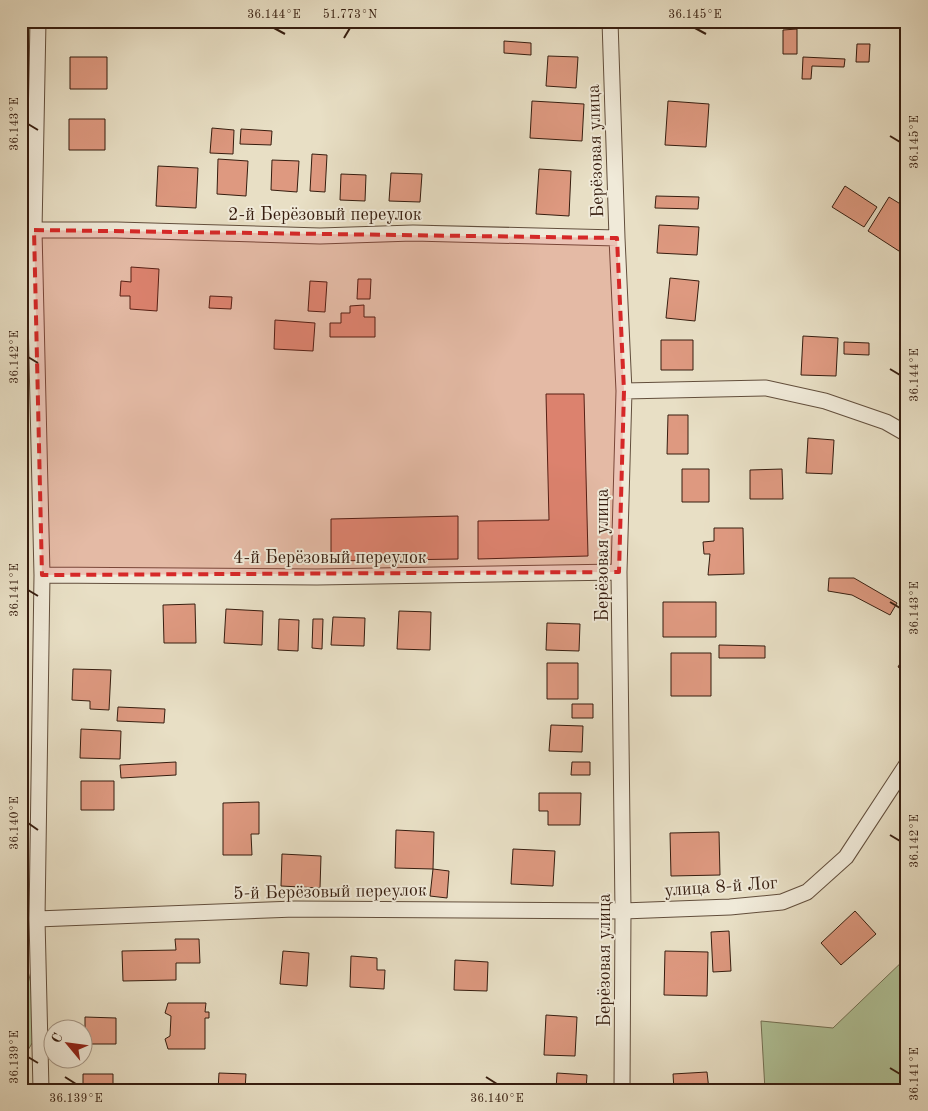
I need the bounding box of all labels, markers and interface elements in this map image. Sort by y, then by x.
text: 51.773°N [323,8,377,21]
text: 36.145°E [668,8,722,21]
text: 36.144°E [247,9,301,21]
street label: Берёзовая улица [585,84,607,218]
text: 36.143°E [9,97,21,151]
text: 36.145°E [908,115,921,169]
street label: 2-й Берёзовый переулок [228,206,422,224]
text: 36.142°E [9,330,21,384]
text: 36.144°E [909,348,921,402]
street label: Берёзовая улица [594,488,612,622]
street label: 4-й Берёзовый переулок [233,549,427,567]
text: 36.141°E [9,563,21,617]
text: 36.143°E [909,581,921,635]
text: 36.140°E [9,796,21,850]
text: 36.142°E [909,814,921,868]
street label: улица 8-й Лог [664,874,779,900]
street label: 5-й Берёзовый переулок [233,881,427,903]
street label: Берёзовая улица [596,893,614,1027]
north arrow [42,1018,92,1068]
text: 36.139°E [9,1030,21,1084]
text: С [49,1031,66,1046]
text: 36.141°E [909,1047,921,1101]
text: 36.139°E [49,1093,103,1105]
text: 36.140°E [470,1093,524,1105]

